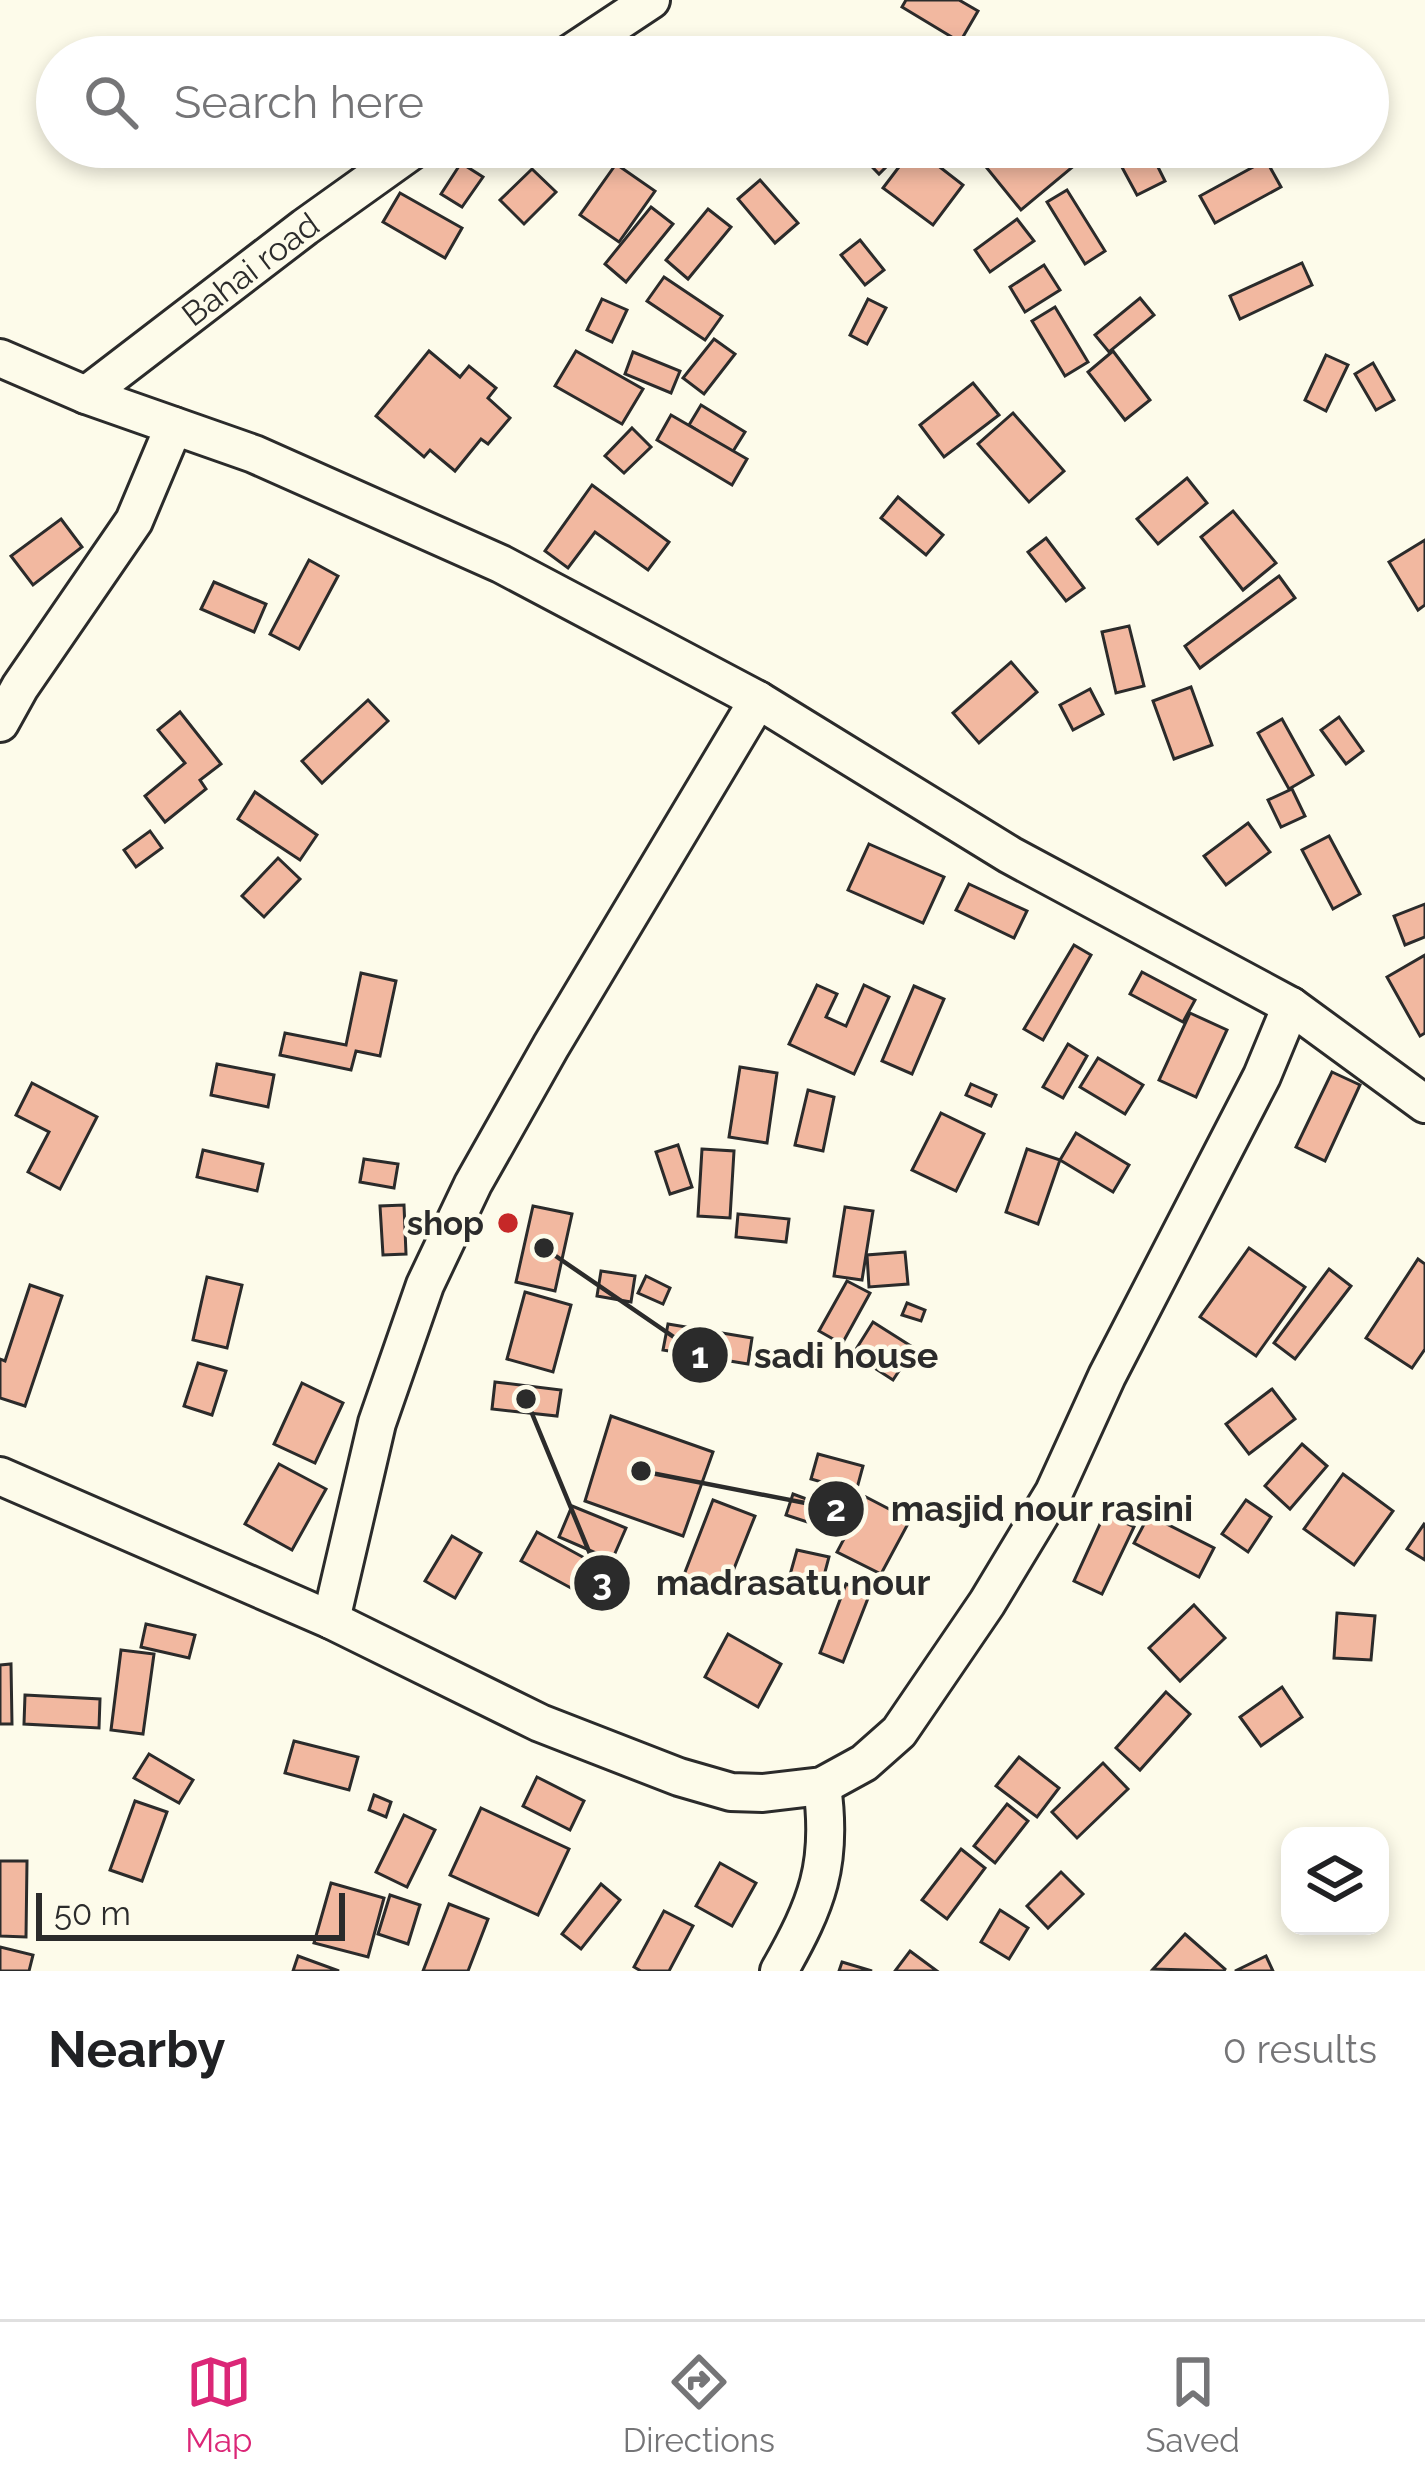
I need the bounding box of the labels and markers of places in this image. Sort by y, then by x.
place label: shop [407,1204,484,1243]
marker: shop [495,1210,521,1236]
callout: sadi house [670,1319,962,1391]
callout: masjid nour rasini [806,1473,1218,1545]
callout: madrasatu nour [572,1547,955,1619]

